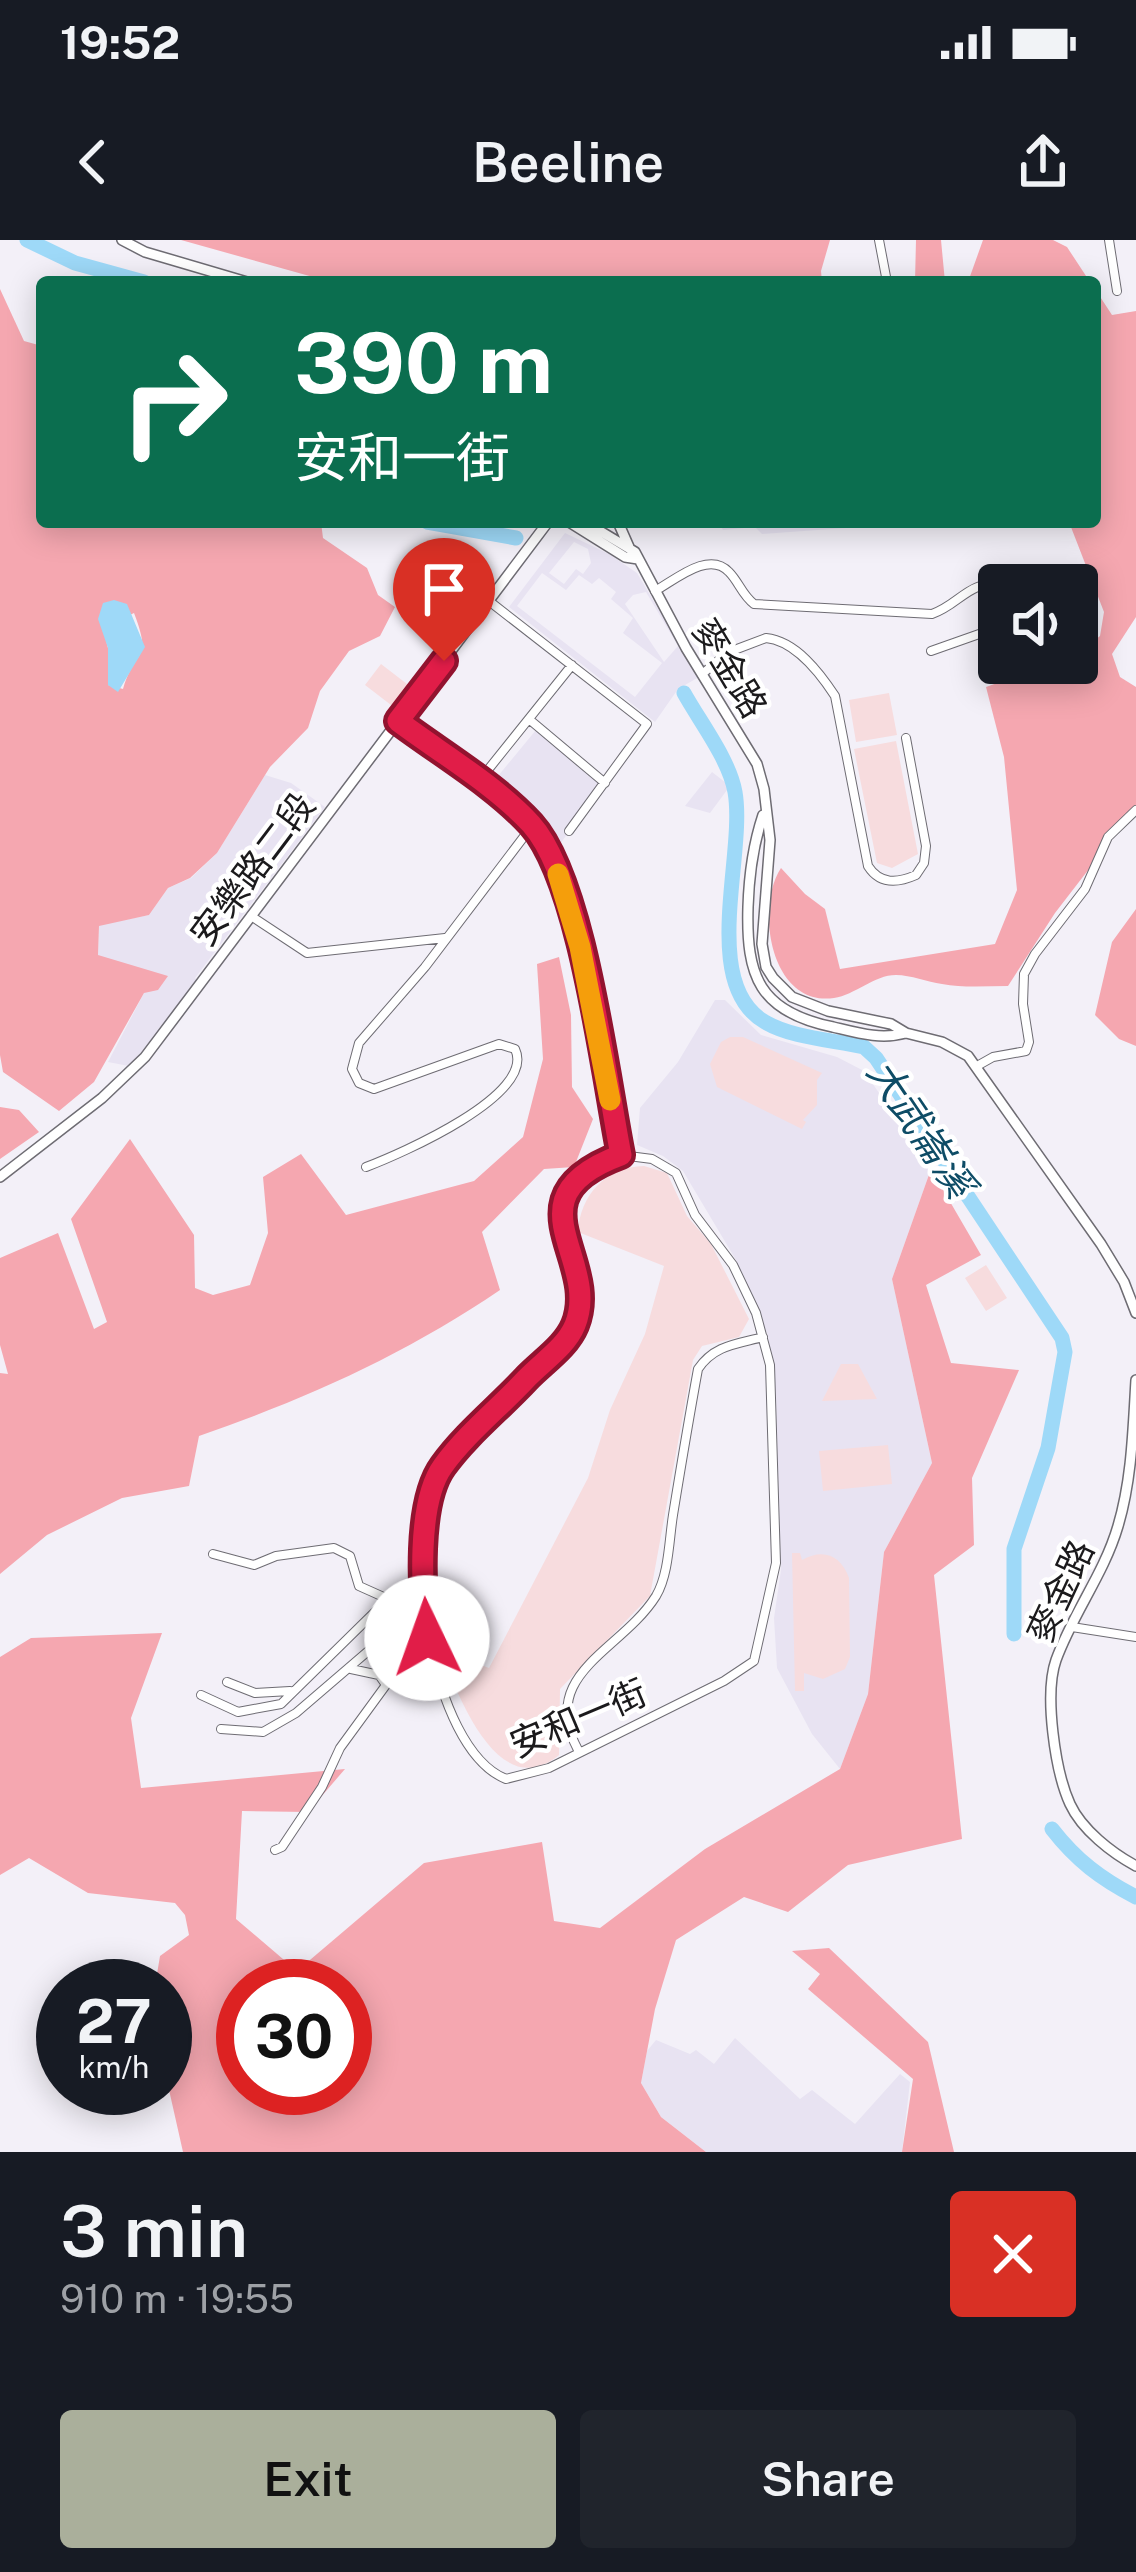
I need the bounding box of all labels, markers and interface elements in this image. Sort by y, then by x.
text: 19:52 [60,16,180,69]
icon: back [60,129,126,195]
icon: share [1010,129,1076,195]
text: Beeline [472,131,664,194]
text: 390 m [294,313,553,412]
icon: right [96,324,252,480]
text: 安和一街 [294,426,510,489]
pin [393,538,495,661]
icon: arrive [411,556,477,622]
map controls [978,564,1098,684]
button: sound [978,564,1098,684]
street label: 麥金路 [684,611,776,725]
street label: 安樂路二段 [181,784,323,954]
water label: 大武崙溪 [858,1050,986,1210]
street label: 麥金路 [1018,1533,1102,1649]
position arrow [364,1575,490,1701]
street label: 安和一街 [504,1671,652,1765]
speed limit sign: 30 [216,1959,372,2115]
text: 27 [76,1986,152,2057]
text: km/h [79,2049,149,2085]
text: 3 min [60,2189,248,2273]
button: close [950,2191,1076,2317]
text: 910 m · 19:55 [60,2276,294,2322]
button: Exit [60,2410,556,2548]
button: Share [580,2410,1076,2548]

